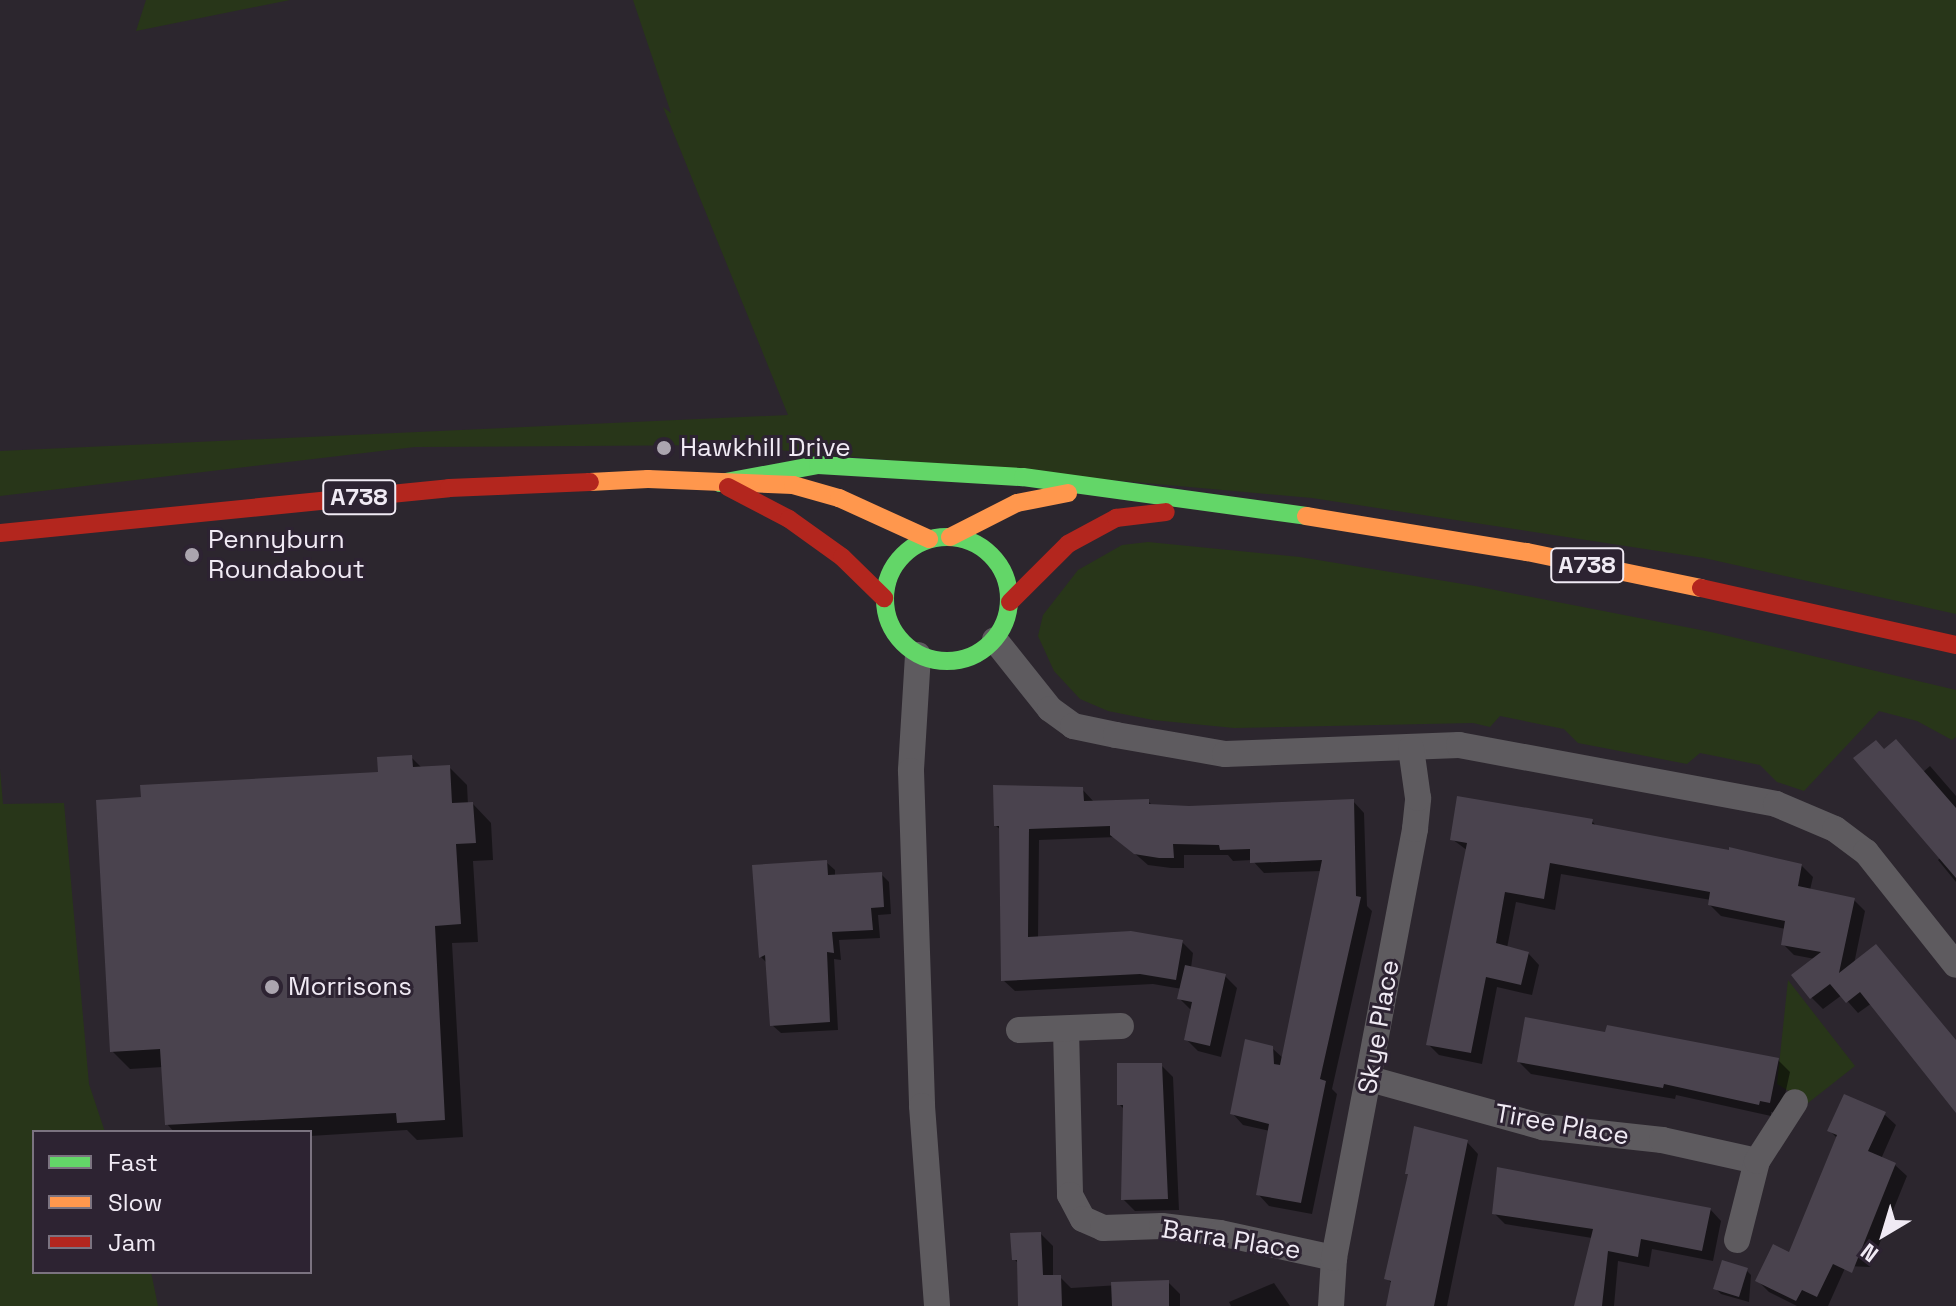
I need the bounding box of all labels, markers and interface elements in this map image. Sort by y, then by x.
place label: Hawkhill Drive [680,432,851,464]
marker: Hawkhill Drive [655,439,673,457]
road number: A738 [321,477,397,517]
place label: Pennyburn Roundabout [208,524,365,586]
road number: A738 [1549,545,1625,585]
marker: Pennyburn Roundabout [183,546,201,564]
street label: Skye Place [1352,958,1406,1096]
place label: Morrisons [288,971,412,1003]
marker: Morrisons [263,978,281,996]
street label: Tiree Place [1492,1098,1632,1152]
legend [32,1130,312,1274]
text: Fast [108,1147,158,1178]
text: Slow [108,1187,162,1218]
north arrow [1844,1194,1924,1274]
street label: Barra Place [1159,1214,1303,1266]
text: Jam [108,1227,156,1258]
text: N [1855,1237,1884,1268]

